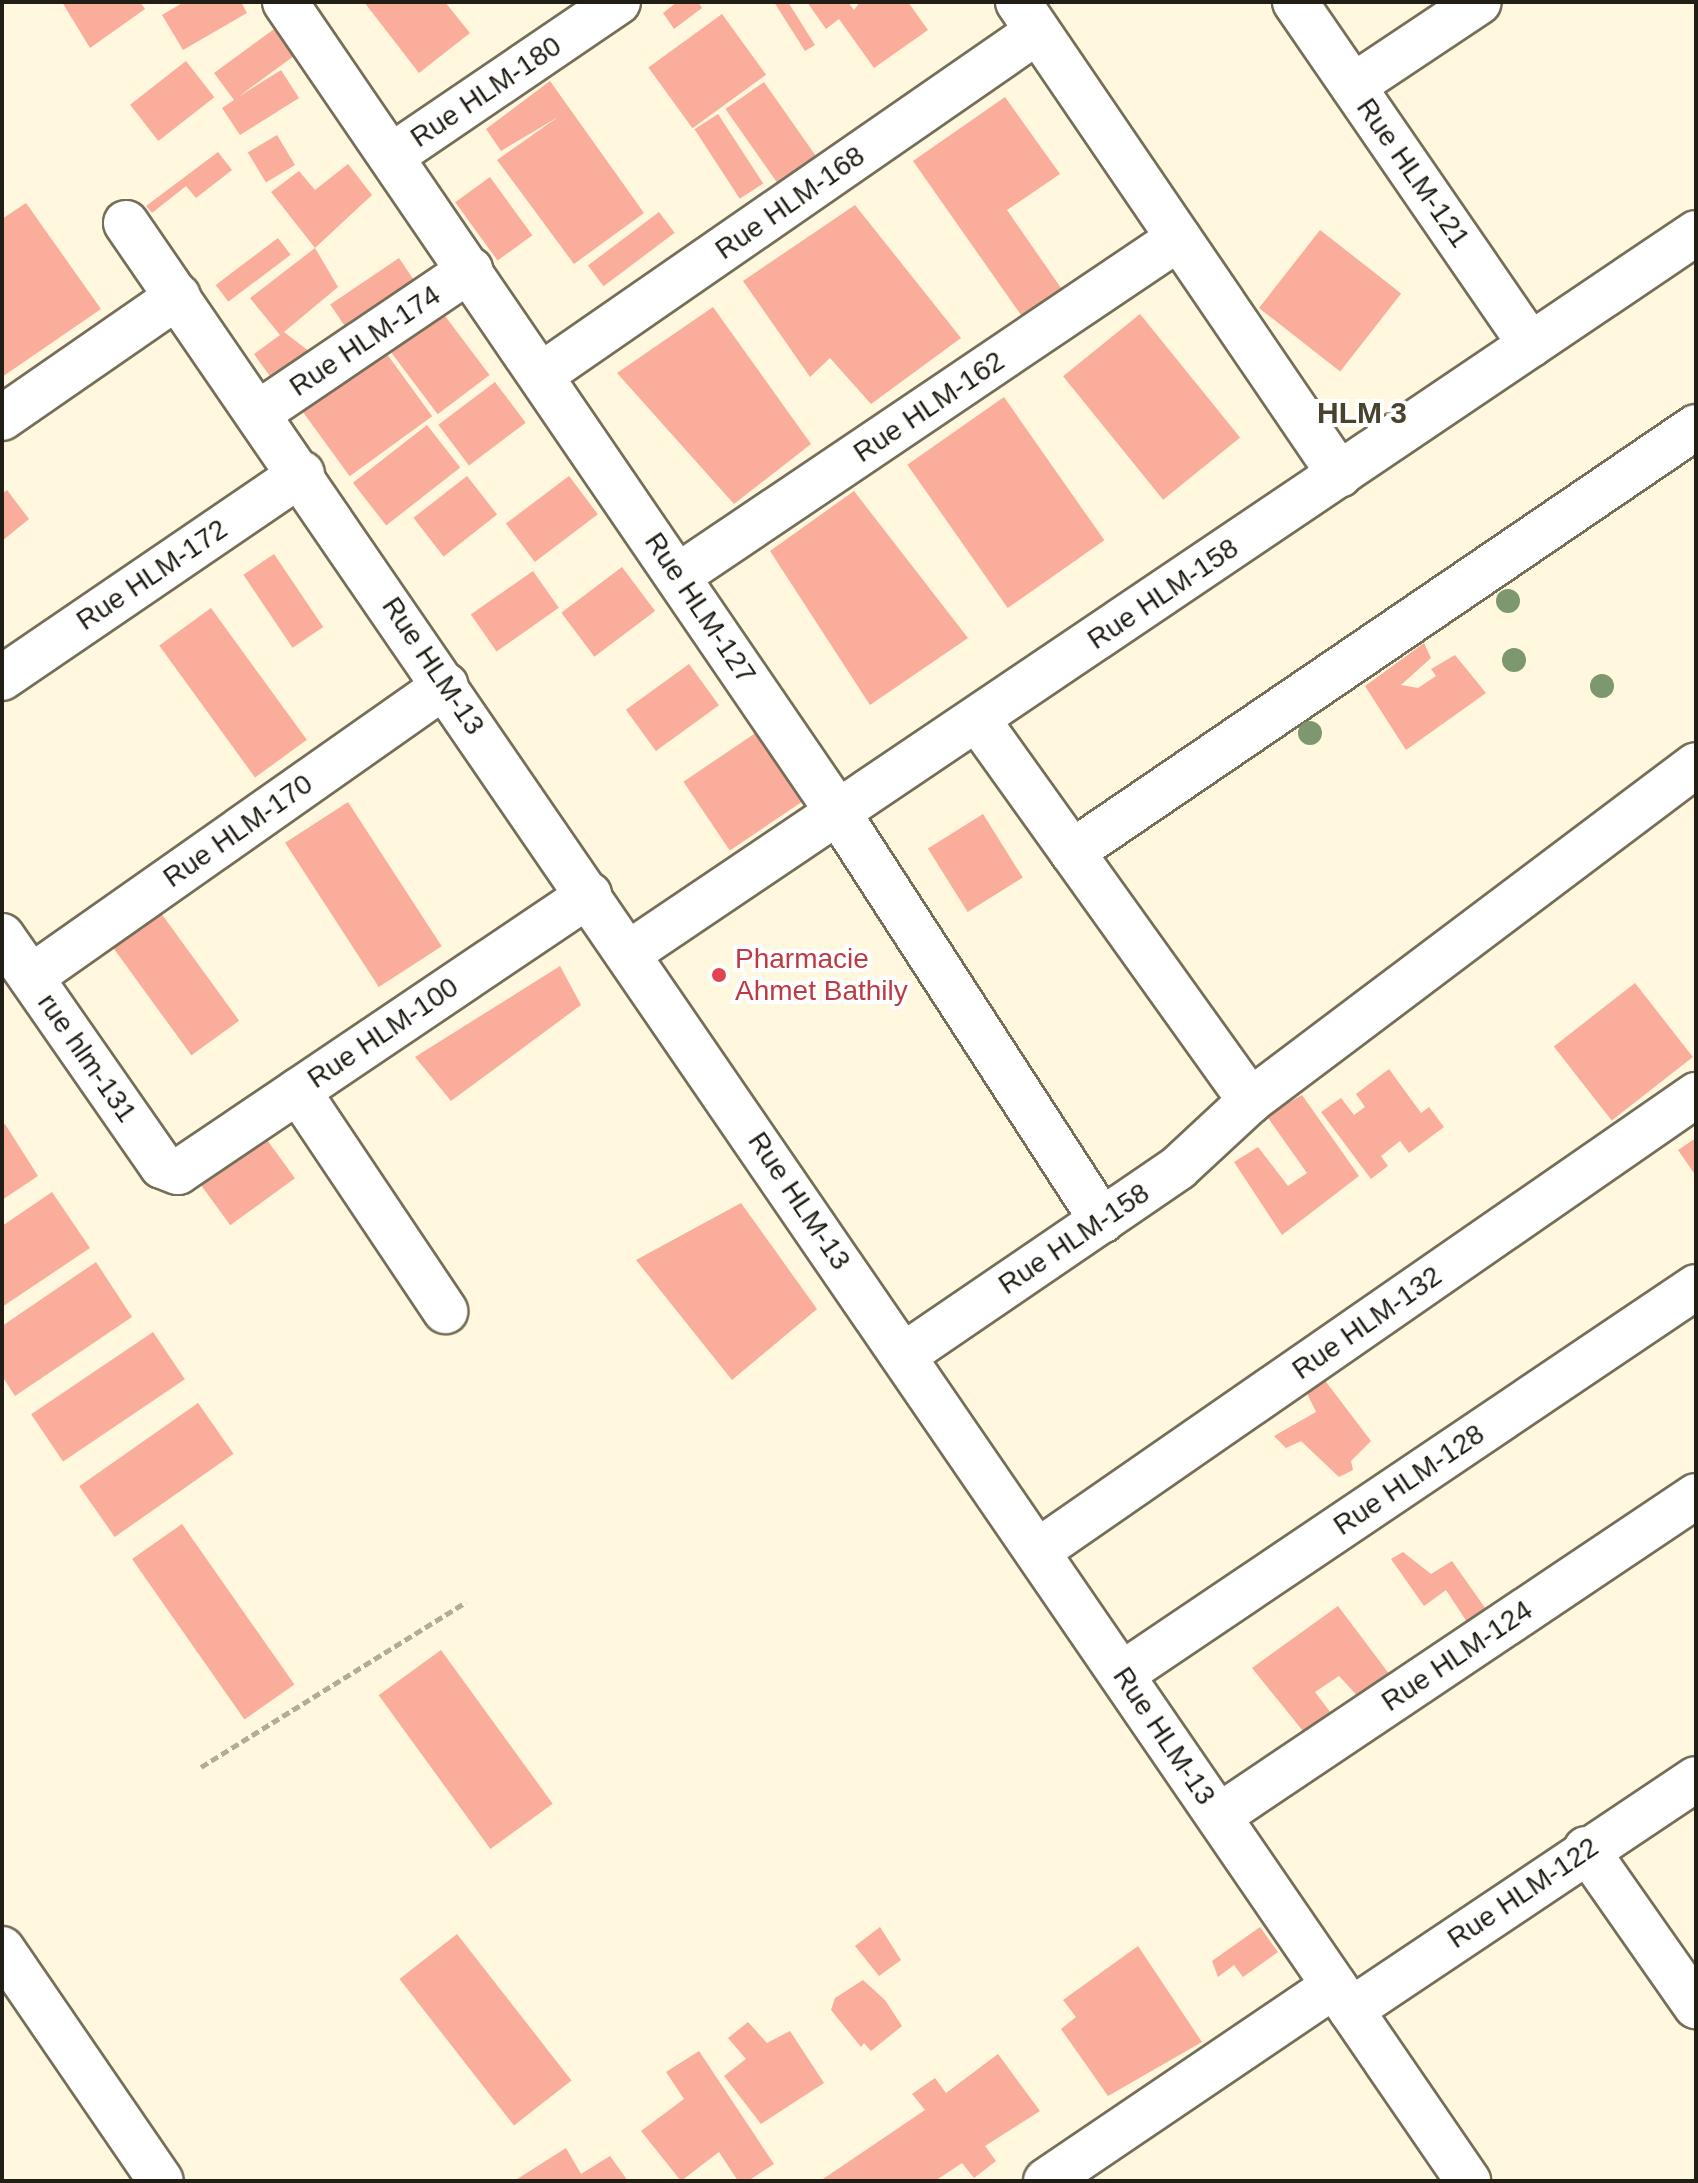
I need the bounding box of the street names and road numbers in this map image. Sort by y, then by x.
street label: Rue HLM-180 [404,29,568,155]
street label: Rue HLM-121 [1349,92,1477,254]
street label: Rue HLM-168 [709,139,871,267]
street label: Rue HLM-174 [283,278,447,404]
street label: Rue HLM-162 [847,344,1011,470]
street label: Rue HLM-172 [70,512,234,638]
street label: Rue HLM-127 [637,526,763,690]
street label: Rue HLM-158 [1081,531,1245,657]
street label: Rue HLM-13 [375,591,491,741]
street label: Rue HLM-170 [157,767,319,895]
street label: Rue HLM-100 [301,970,465,1096]
street label: rue hlm-131 [30,987,144,1129]
street label: Rue HLM-13 [741,1126,857,1276]
street label: Rue HLM-158 [992,1176,1156,1302]
street label: Rue HLM-132 [1286,1259,1448,1387]
street label: Rue HLM-128 [1327,1417,1491,1543]
street label: Rue HLM-124 [1375,1593,1539,1719]
street label: Rue HLM-13 [1106,1661,1222,1811]
street label: Rue HLM-122 [1441,1830,1605,1956]

